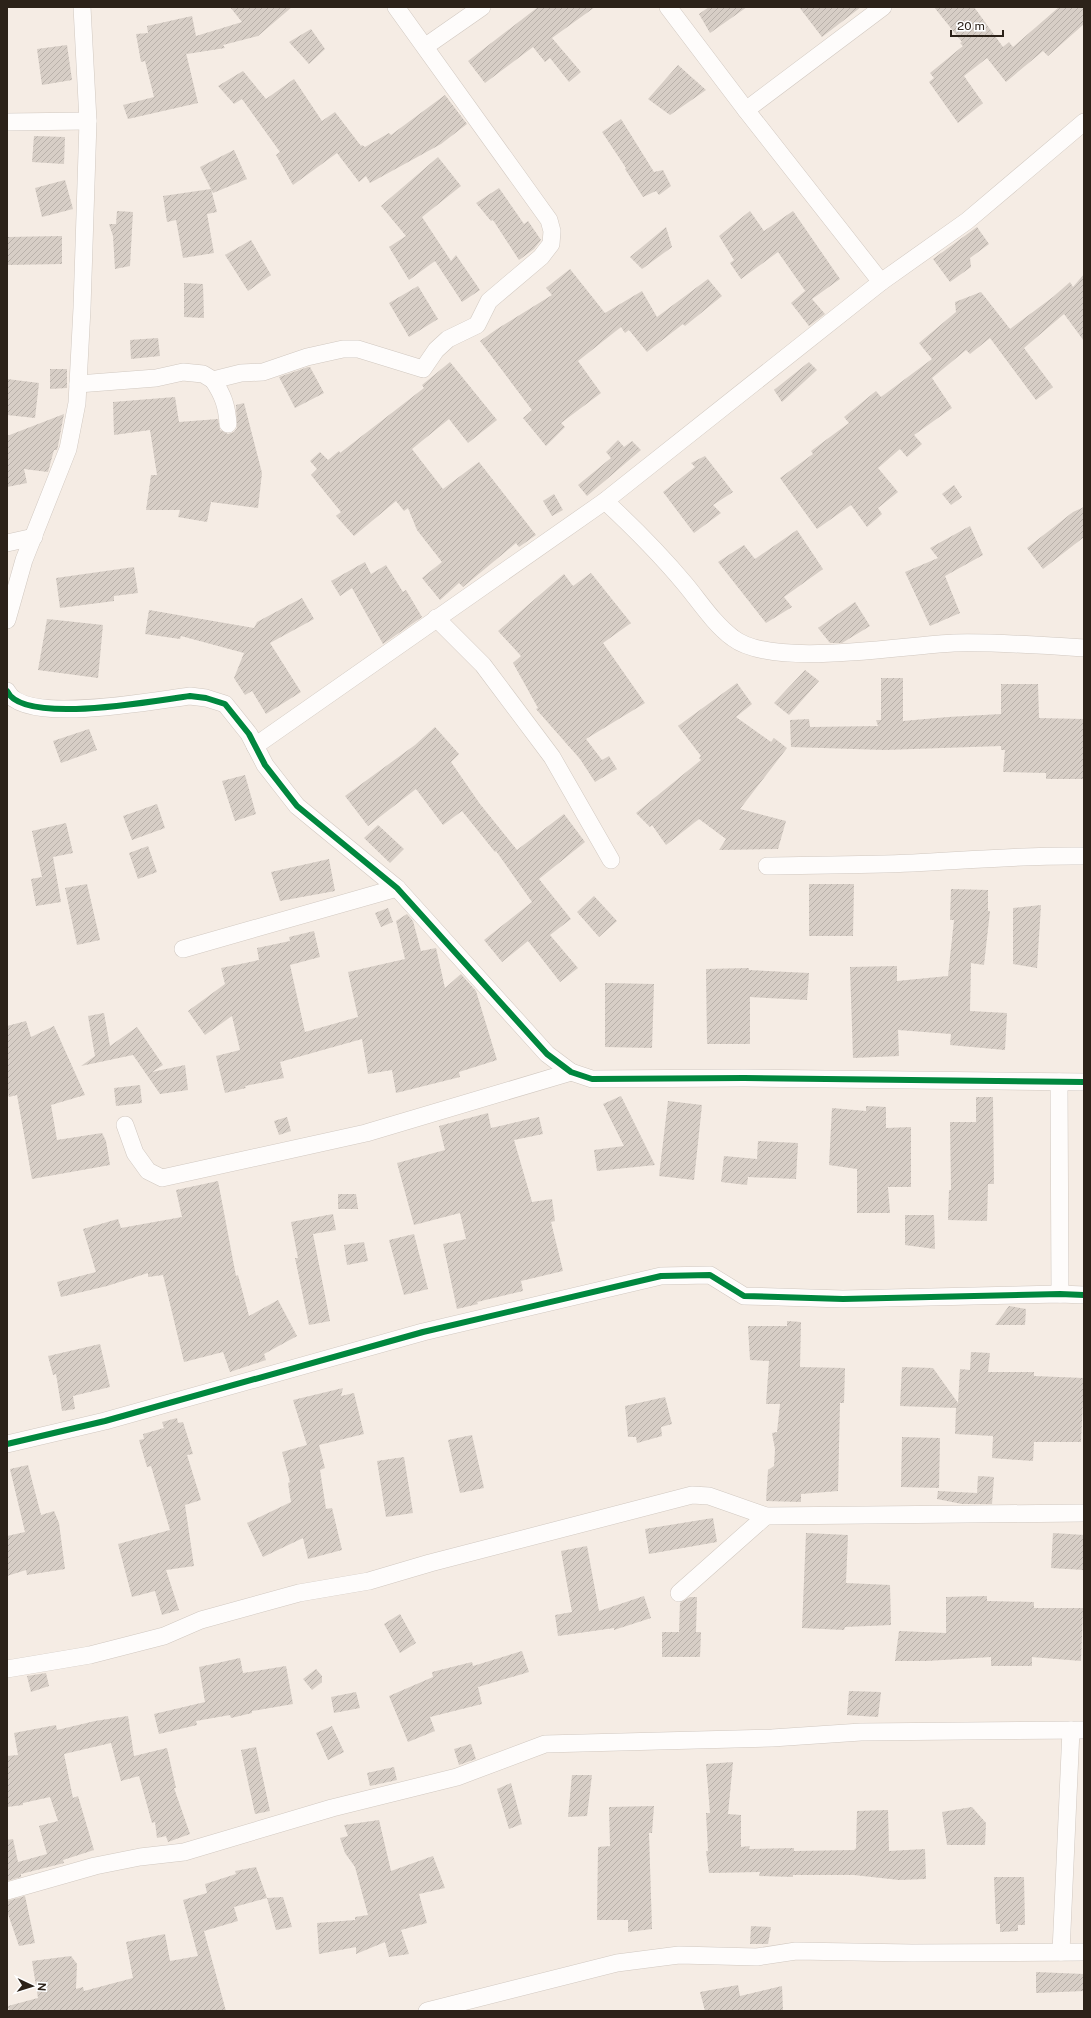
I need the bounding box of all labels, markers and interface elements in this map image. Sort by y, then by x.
scale bar [951,12,1003,38]
text: 20 m [957,19,985,33]
north arrow [12,1966,52,2006]
text: N [36,1982,48,1991]

